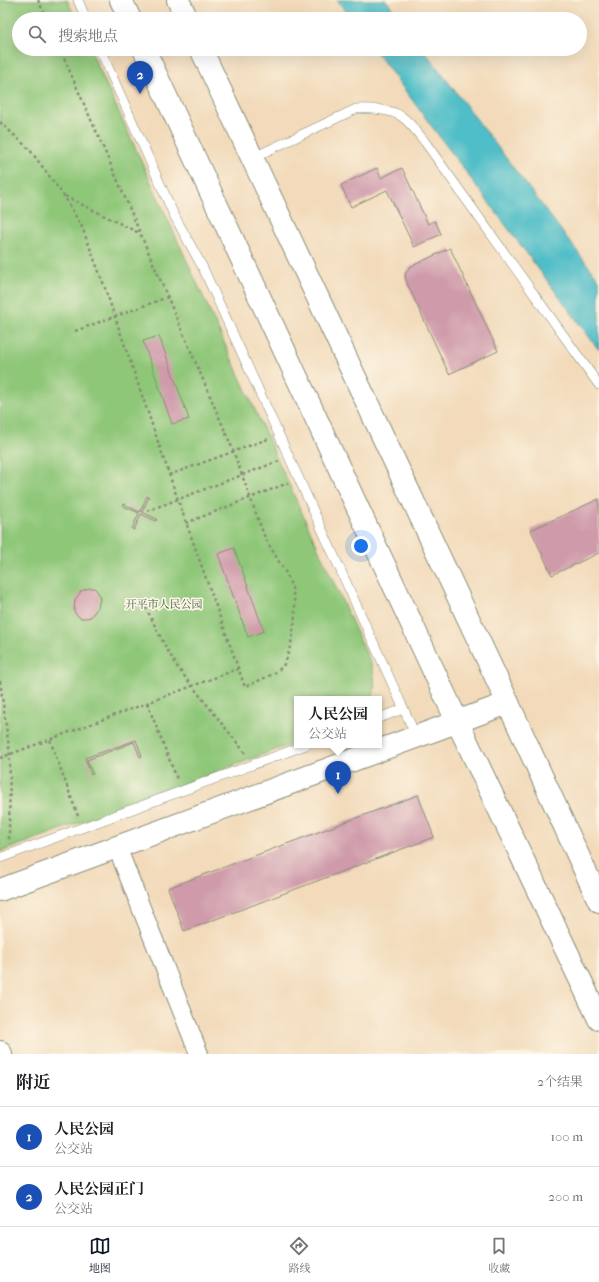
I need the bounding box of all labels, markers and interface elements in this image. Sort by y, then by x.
search box [12,12,587,56]
icon: search [26,23,48,45]
text: 搜索地点 [58,27,118,45]
pin: 2 [127,61,153,94]
your location [351,536,371,556]
park label: 开平市人民公园 [126,598,203,611]
popup [294,696,382,748]
text: 人民公园 [308,705,368,723]
text: 公交站 [308,726,347,741]
pin: 1 [325,761,351,794]
text: 附近 [16,1072,50,1092]
text: 2个结果 [537,1074,583,1089]
text: 人民公园 [54,1120,114,1138]
text: 1 [27,1129,31,1144]
text: 100 m [550,1129,583,1144]
text: 公交站 [54,1141,93,1156]
text: 人民公园正门 [54,1180,144,1198]
text: 2 [26,1189,32,1204]
text: 200 m [548,1189,583,1204]
text: 公交站 [54,1201,93,1216]
tab: 地图 [89,1235,111,1275]
tab: 路线 [288,1235,310,1275]
tab: 收藏 [488,1235,510,1275]

